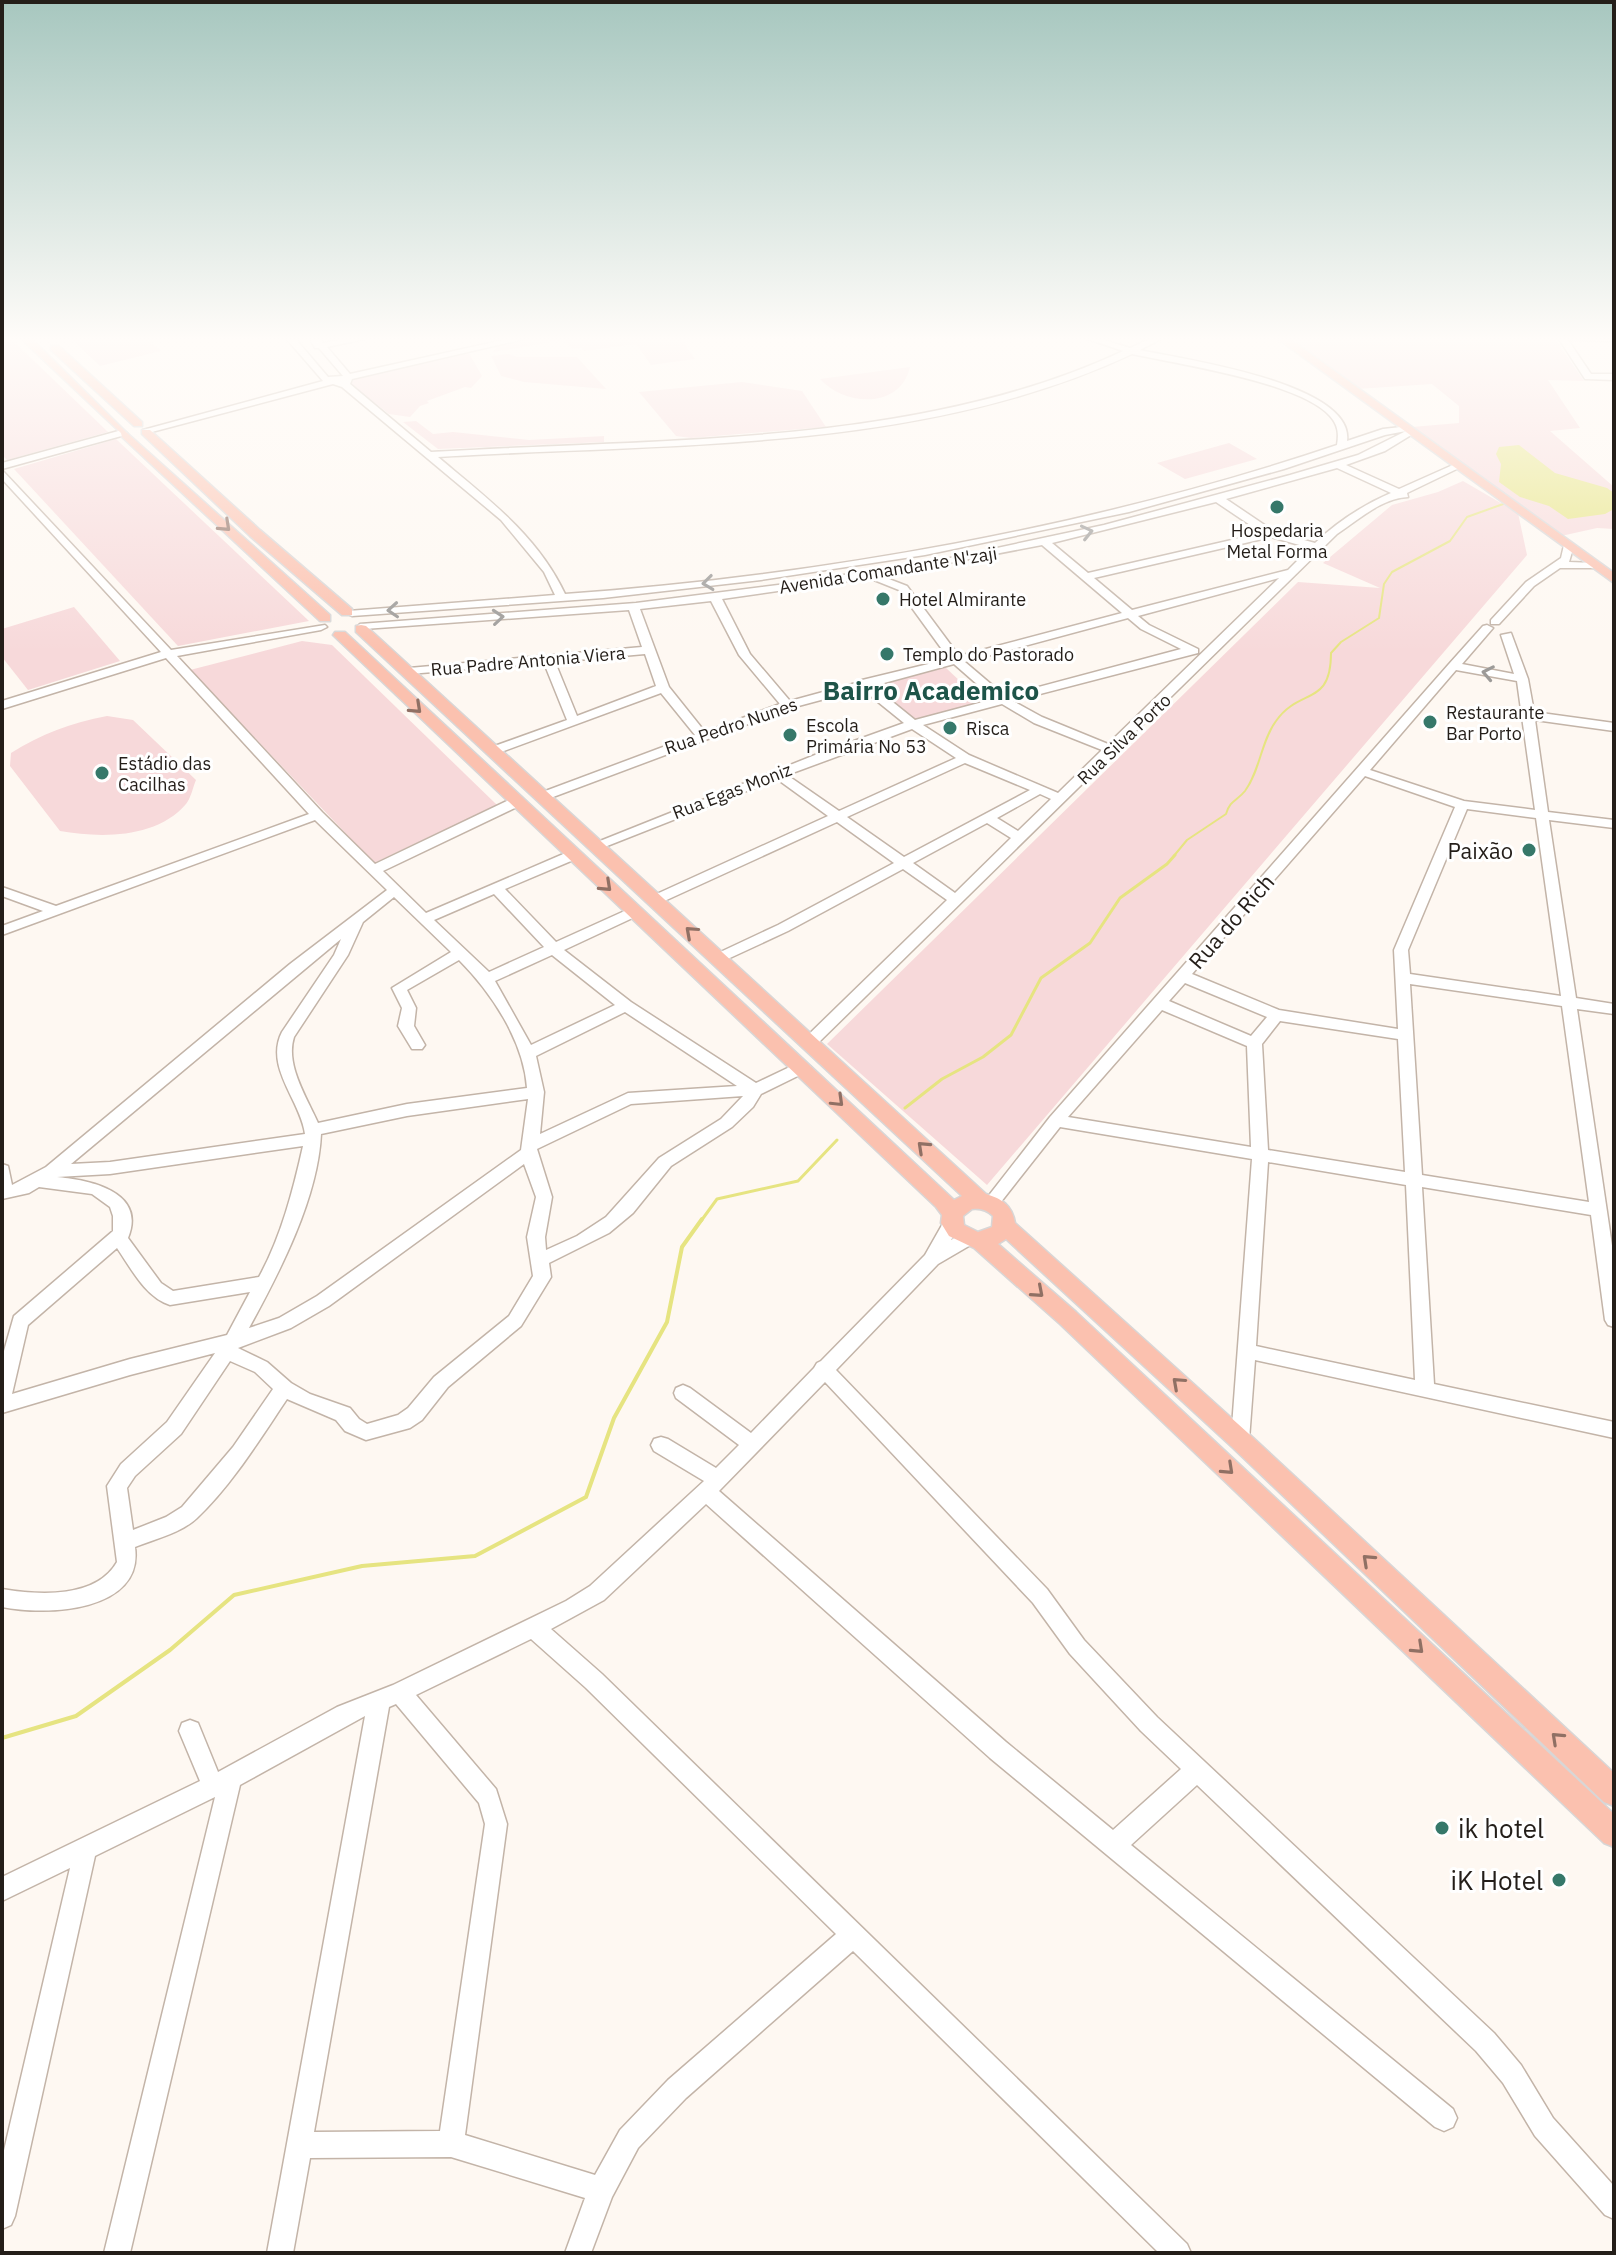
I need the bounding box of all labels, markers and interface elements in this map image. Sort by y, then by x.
marker: Hospedaria Metal Forma [1268,498,1286,516]
one-way arrow [216,516,230,531]
place label: Hospedaria Metal Forma [1226,519,1328,563]
one-way arrow [1080,524,1094,541]
street label: Avenida Comandante N'zaji [777,541,999,599]
one-way arrow [701,575,714,592]
place label: Hotel Almirante [899,588,1026,611]
marker: Hotel Almirante [874,590,892,608]
one-way arrow [386,601,399,618]
one-way arrow [492,609,505,626]
street label: Rua Padre Antonia Viera [430,641,627,681]
place label: Templo do Pastorado [903,643,1074,666]
marker: Templo do Pastorado [878,645,896,663]
one-way arrow [1481,665,1494,682]
district label: Bairro Academico [823,673,1039,707]
street label: Rua Silva Porto [1072,689,1176,789]
street label: Rua Pedro Nunes [661,692,801,760]
one-way arrow [407,699,422,713]
place label: Restaurante Bar Porto [1446,701,1545,745]
marker: Restaurante Bar Porto [1421,713,1439,731]
place label: Escola Primária No 53 [806,714,927,758]
place label: Risca [966,717,1010,740]
marker: Risca [941,719,959,737]
marker: Escola Primária No 53 [781,726,799,744]
place label: Estádio das Cacilhas [118,752,211,796]
street label: Rua Egas Moniz [669,758,795,824]
marker: Estádio das Cacilhas [93,764,111,782]
place label: Paixão [1447,836,1513,865]
marker: Paixão [1520,841,1538,859]
street label: Rua do Rich [1182,867,1280,975]
one-way arrow [597,877,611,892]
one-way arrow [686,927,700,942]
one-way arrow [829,1091,843,1106]
one-way arrow [918,1141,932,1156]
one-way arrow [1029,1282,1044,1297]
one-way arrow [1172,1378,1187,1392]
one-way arrow [1219,1460,1234,1474]
one-way arrow [1363,1555,1377,1569]
one-way arrow [1409,1638,1423,1653]
one-way arrow [1552,1733,1566,1748]
place label: ik hotel [1458,1811,1544,1845]
marker: ik hotel [1433,1819,1451,1837]
place label: iK Hotel [1451,1863,1543,1897]
marker: iK Hotel [1550,1871,1568,1889]

